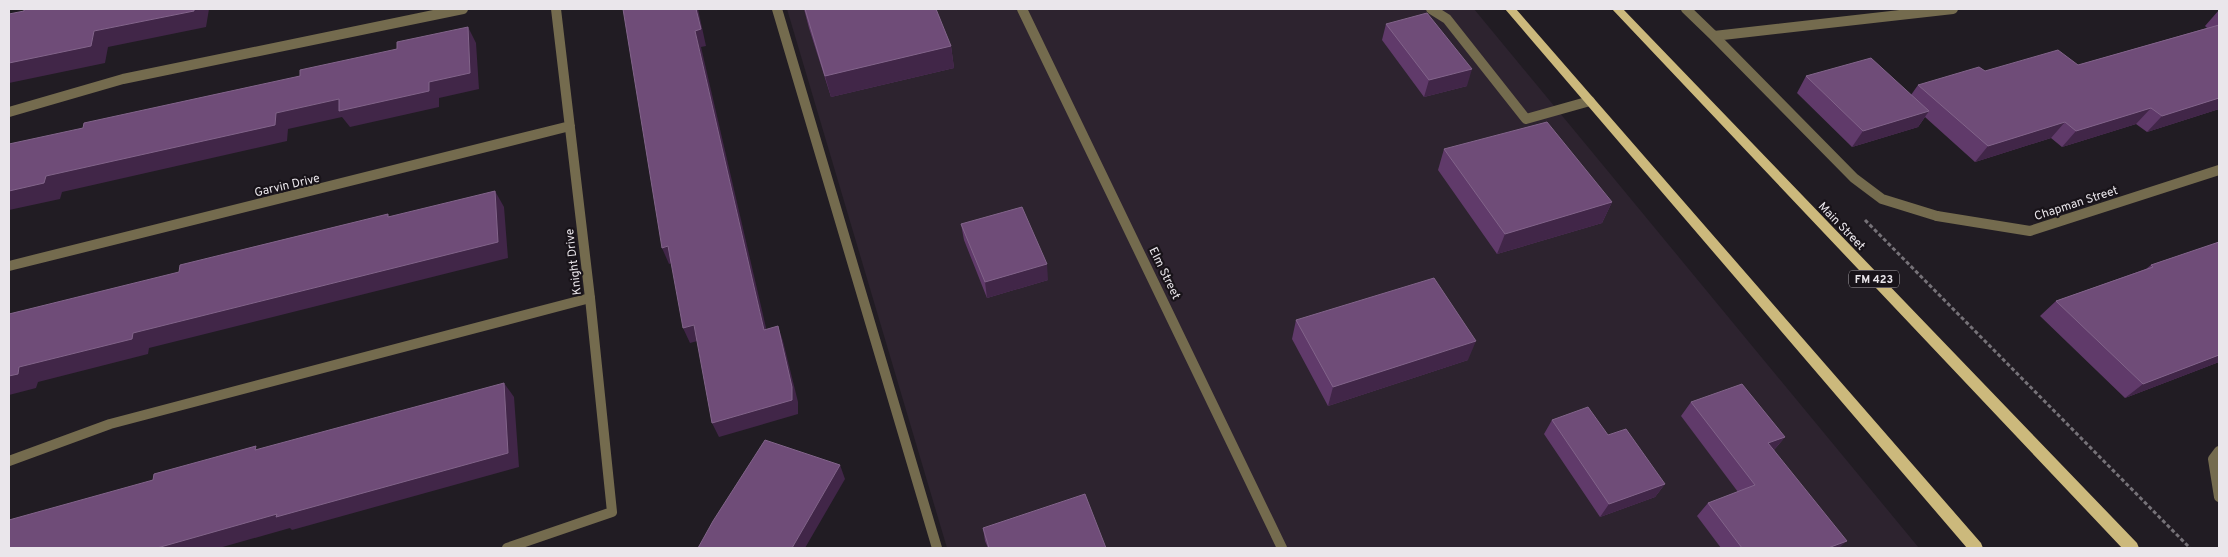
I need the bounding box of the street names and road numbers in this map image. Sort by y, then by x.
street label: Garvin Drive [253,171,322,201]
street label: Chapman Street [2032,183,2120,225]
street label: Main Street [1814,199,1868,254]
street label: Knight Drive [562,228,586,296]
street label: Elm Street [1145,245,1184,302]
road number: FM 423 [1849,270,1899,288]

